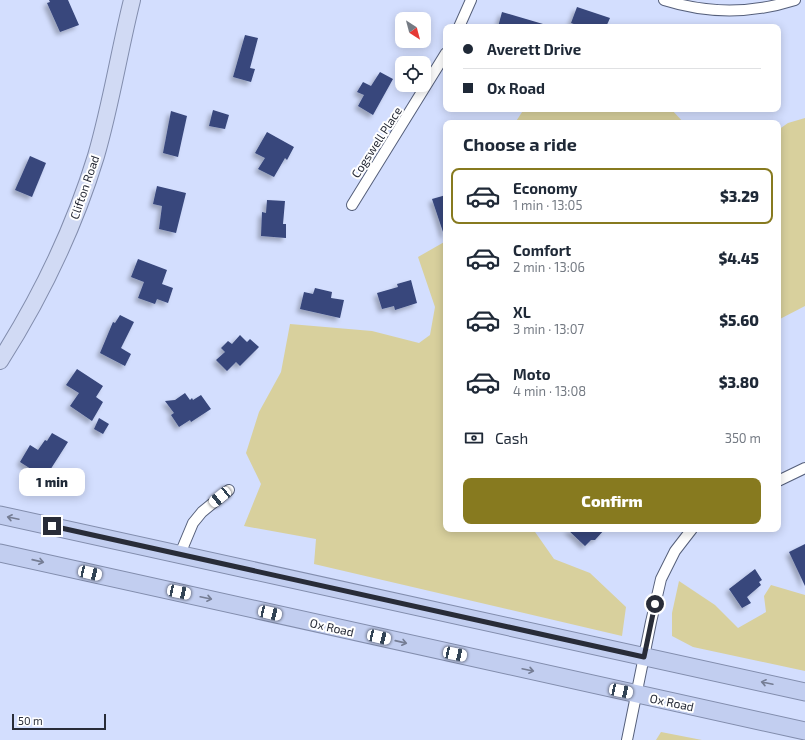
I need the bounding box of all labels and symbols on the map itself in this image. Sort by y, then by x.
north arrow [395,12,431,48]
street label: Cogswell Place [348,104,404,180]
street label: Clifton Road [67,153,101,221]
callout: 1 min [19,468,85,496]
car [207,485,233,509]
one-way arrow [7,514,20,522]
route end [43,517,61,535]
one-way arrow [31,558,44,566]
car [77,564,103,582]
car [166,584,192,600]
one-way arrow [199,595,212,603]
route start [646,595,664,613]
car [257,604,283,622]
street label: Ox Road [309,615,355,639]
car [366,628,392,646]
one-way arrow [394,639,407,647]
car [442,646,468,662]
one-way arrow [521,667,534,675]
one-way arrow [761,679,774,687]
car [608,683,634,699]
street label: Ox Road [649,691,695,713]
scale bar [12,712,106,731]

